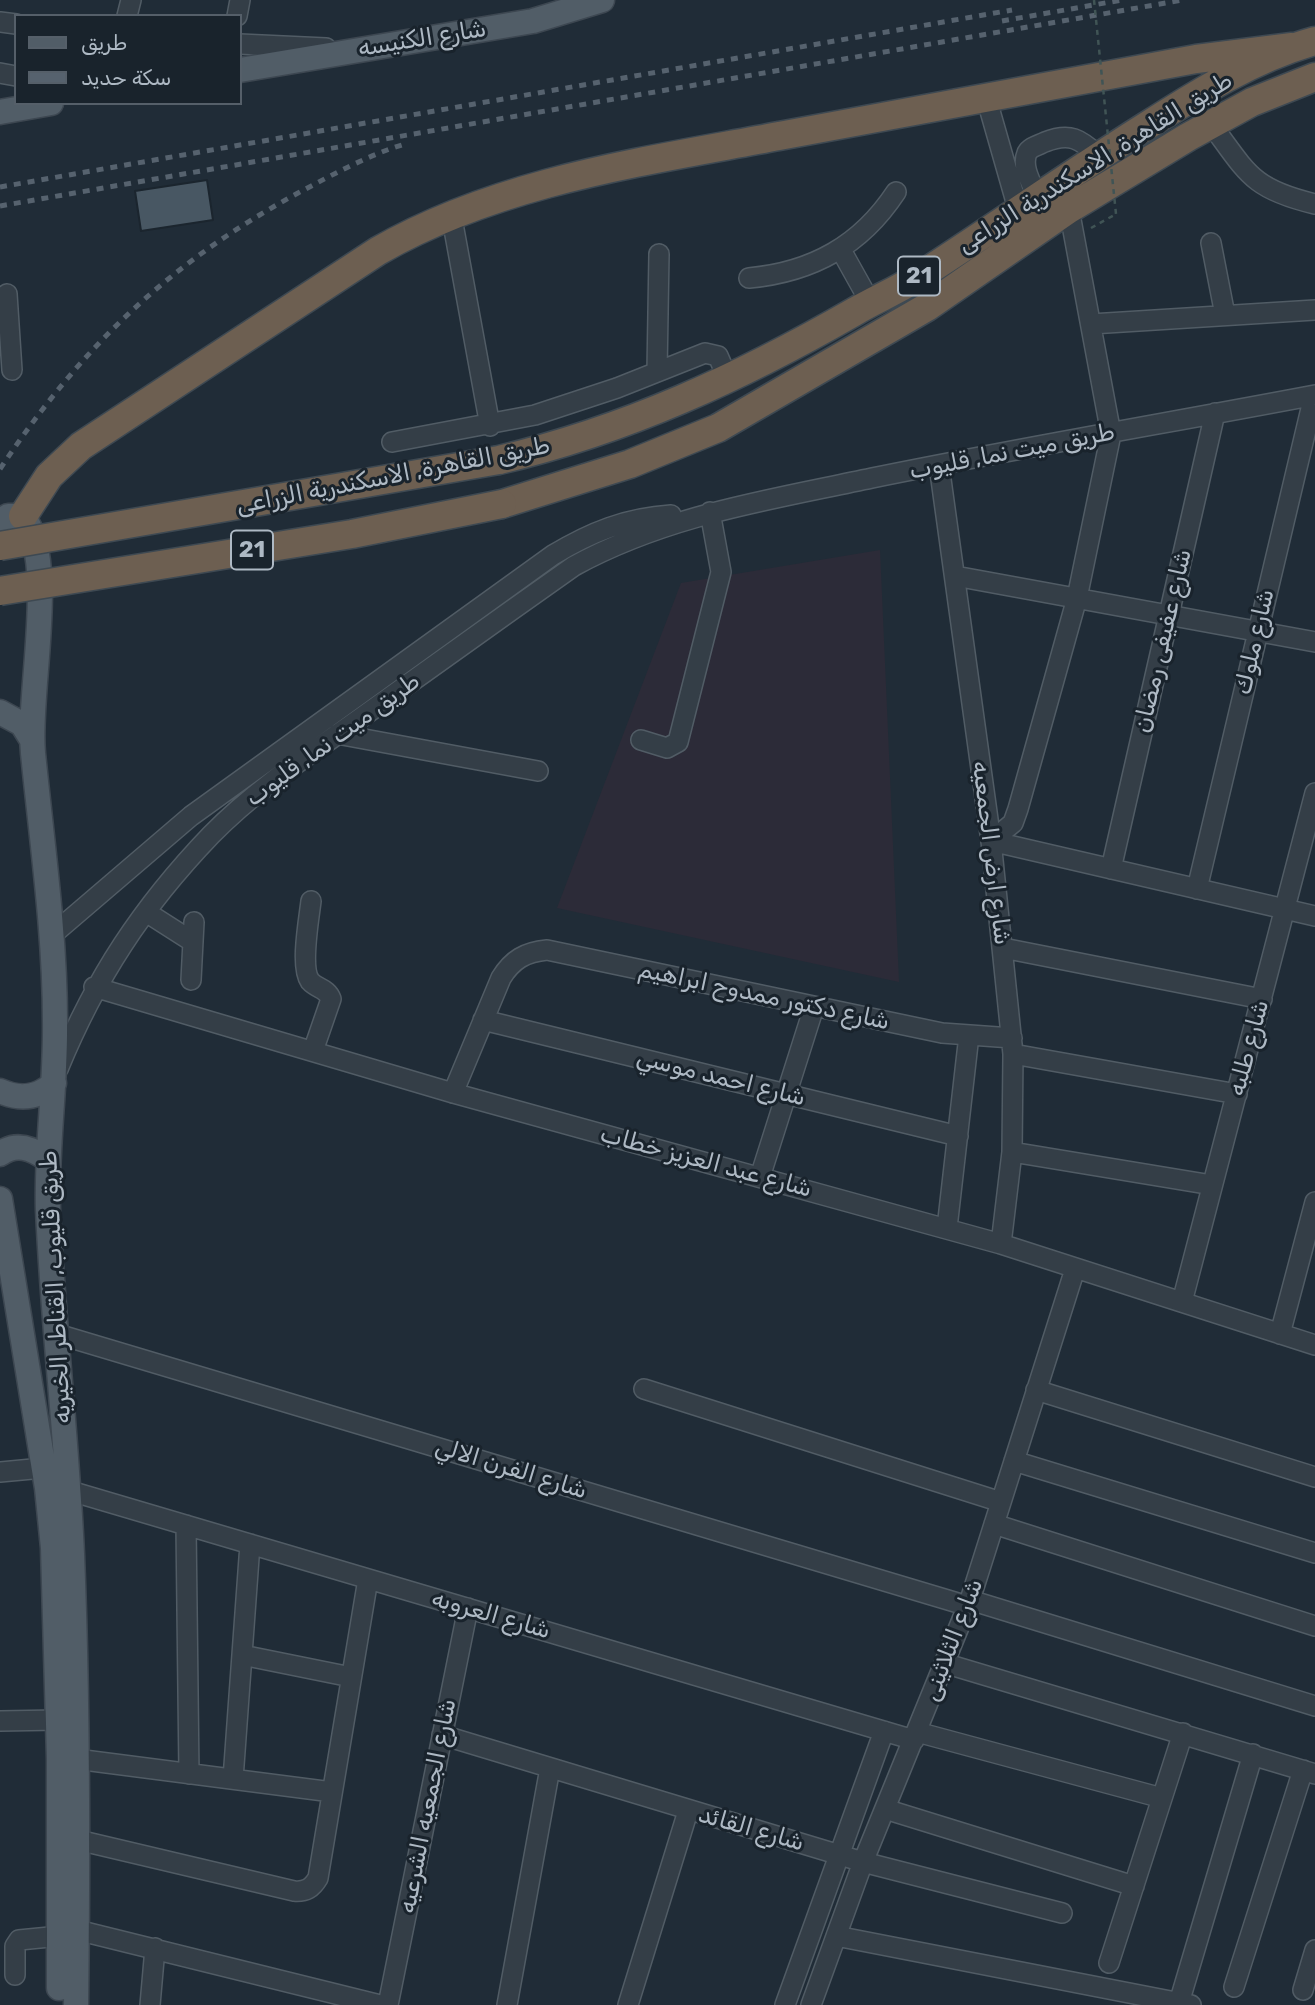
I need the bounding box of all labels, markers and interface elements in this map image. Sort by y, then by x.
legend [14,14,242,105]
street label: شارع الكنيسه [356,15,488,63]
text: طريق [81,30,127,55]
text: سكة حديد [81,65,171,90]
street label: طريق القاهرة, الاسكندرية الزراعى [952,66,1238,260]
road number: 21 [898,256,940,296]
street label: طريق ميت نما, قليوب [907,418,1117,486]
street label: طريق القاهرة, الاسكندرية الزراعى [234,431,552,521]
road number: 21 [231,530,273,570]
street label: شارع عفيفى رمضان [1128,546,1198,736]
street label: شارع ملوك [1229,586,1281,698]
street label: طريق ميت نما, قليوب [240,667,426,813]
street label: شارع ارض الجمعيه [965,759,1017,947]
street label: شارع دكتور ممدوح ابراهيم [636,955,892,1037]
street label: شارع طلبه [1222,997,1276,1099]
street label: شارع احمد موسي [633,1043,809,1113]
street label: شارع عبد العزيز خطاب [597,1120,815,1204]
street label: طريق قليوب, القناطر الخيريه [34,1150,78,1424]
street label: شارع الفرن الالي [432,1432,590,1506]
street label: شارع الثلاثينى [916,1575,990,1705]
street label: شارع العروبه [428,1584,554,1646]
street label: شارع الجمعيه الشرعيه [393,1696,463,1916]
street label: شارع القائد [695,1800,807,1858]

